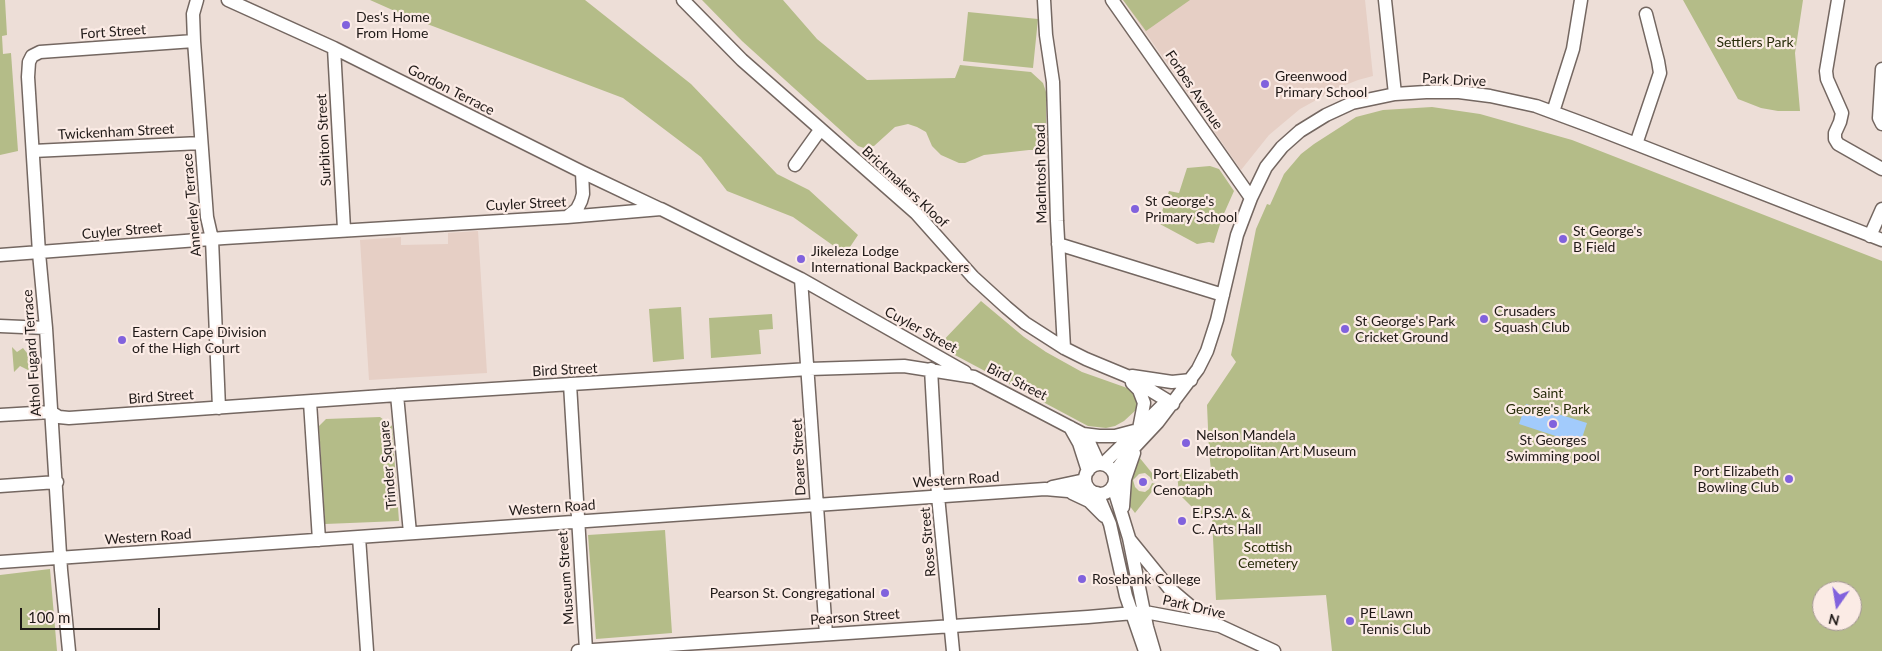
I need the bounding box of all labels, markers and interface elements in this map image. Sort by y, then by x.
place label: Des's Home From Home [356,9,430,41]
marker: Des's Home From Home [340,19,352,31]
street label: Fort Street [80,21,146,43]
park label: Settlers Park [1716,34,1794,50]
street label: Forbes Avenue [1161,47,1227,133]
street label: Gordon Terrace [405,61,497,119]
place label: Greenwood Primary School [1275,68,1367,100]
street label: Park Drive [1421,70,1487,90]
marker: Greenwood Primary School [1259,78,1271,90]
street label: Surbiton Street [313,93,335,187]
street label: Twickenham Street [57,121,175,143]
street label: MacIntosh Road [1032,124,1050,224]
street label: Brickmakers Kloof [858,143,952,231]
street label: Annerley Terrace [179,153,205,257]
place label: St George's Primary School [1145,193,1237,226]
street label: Cuyler Street [485,194,567,214]
marker: St George's Primary School [1129,203,1141,215]
street label: Cuyler Street [81,219,163,243]
place label: St George's B Field [1573,223,1642,256]
marker: St George's B Field [1557,233,1569,245]
place label: Jikeleza Lodge International Backpackers [811,243,969,276]
marker: Jikeleza Lodge International Backpackers [795,253,807,265]
street label: Athol Fugard Terrace [19,289,45,417]
street label: Cuyler Street [882,303,960,357]
place label: Crusaders Squash Club [1494,303,1570,336]
place label: St George's Park Cricket Ground [1355,313,1455,346]
marker: Crusaders Squash Club [1478,313,1490,325]
marker: St George's Park Cricket Ground [1339,323,1351,335]
place label: Eastern Cape Division of the High Court [132,324,267,357]
marker: Eastern Cape Division of the High Court [116,334,128,346]
street label: Bird Street [532,360,598,380]
street label: Bird Street [984,360,1050,404]
park label: Saint George's Park [1506,385,1590,418]
street label: Bird Street [128,386,194,408]
street label: Deare Street [789,418,809,496]
marker: St Georges Swimming pool [1547,418,1559,430]
street label: Trinder Square [376,420,400,510]
place label: Nelson Mandela Metropolitan Art Museum [1196,427,1356,460]
place label: St Georges Swimming pool [1506,432,1600,464]
marker: Nelson Mandela Metropolitan Art Museum [1180,437,1192,449]
place label: Port Elizabeth Bowling Club [1693,463,1779,496]
place label: Port Elizabeth Cenotaph [1153,466,1239,498]
street label: Western Road [912,469,1000,491]
marker: Port Elizabeth Bowling Club [1783,473,1795,485]
marker: Port Elizabeth Cenotaph [1137,476,1149,488]
street label: Western Road [508,497,596,519]
place label: E.P.S.A. & C. Arts Hall [1192,505,1261,538]
street label: Rose Street [917,506,939,578]
marker: E.P.S.A. & C. Arts Hall [1176,515,1188,527]
street label: Western Road [104,526,192,548]
street label: Museum Street [554,531,578,625]
park label: Scottish Cemetery [1238,539,1298,572]
place label: Rosebank College [1092,571,1201,587]
marker: Rosebank College [1076,573,1088,585]
north arrow [1812,581,1862,631]
place label: Pearson St. Congregational [710,585,875,601]
marker: Pearson St. Congregational [879,587,891,599]
street label: Park Drive [1161,592,1227,622]
scale bar [22,598,162,630]
street label: Pearson Street [810,605,900,629]
place label: PE Lawn Tennis Club [1360,605,1431,638]
text: 100 m [28,608,70,626]
text: N [1827,611,1841,630]
marker: PE Lawn Tennis Club [1344,615,1356,627]

